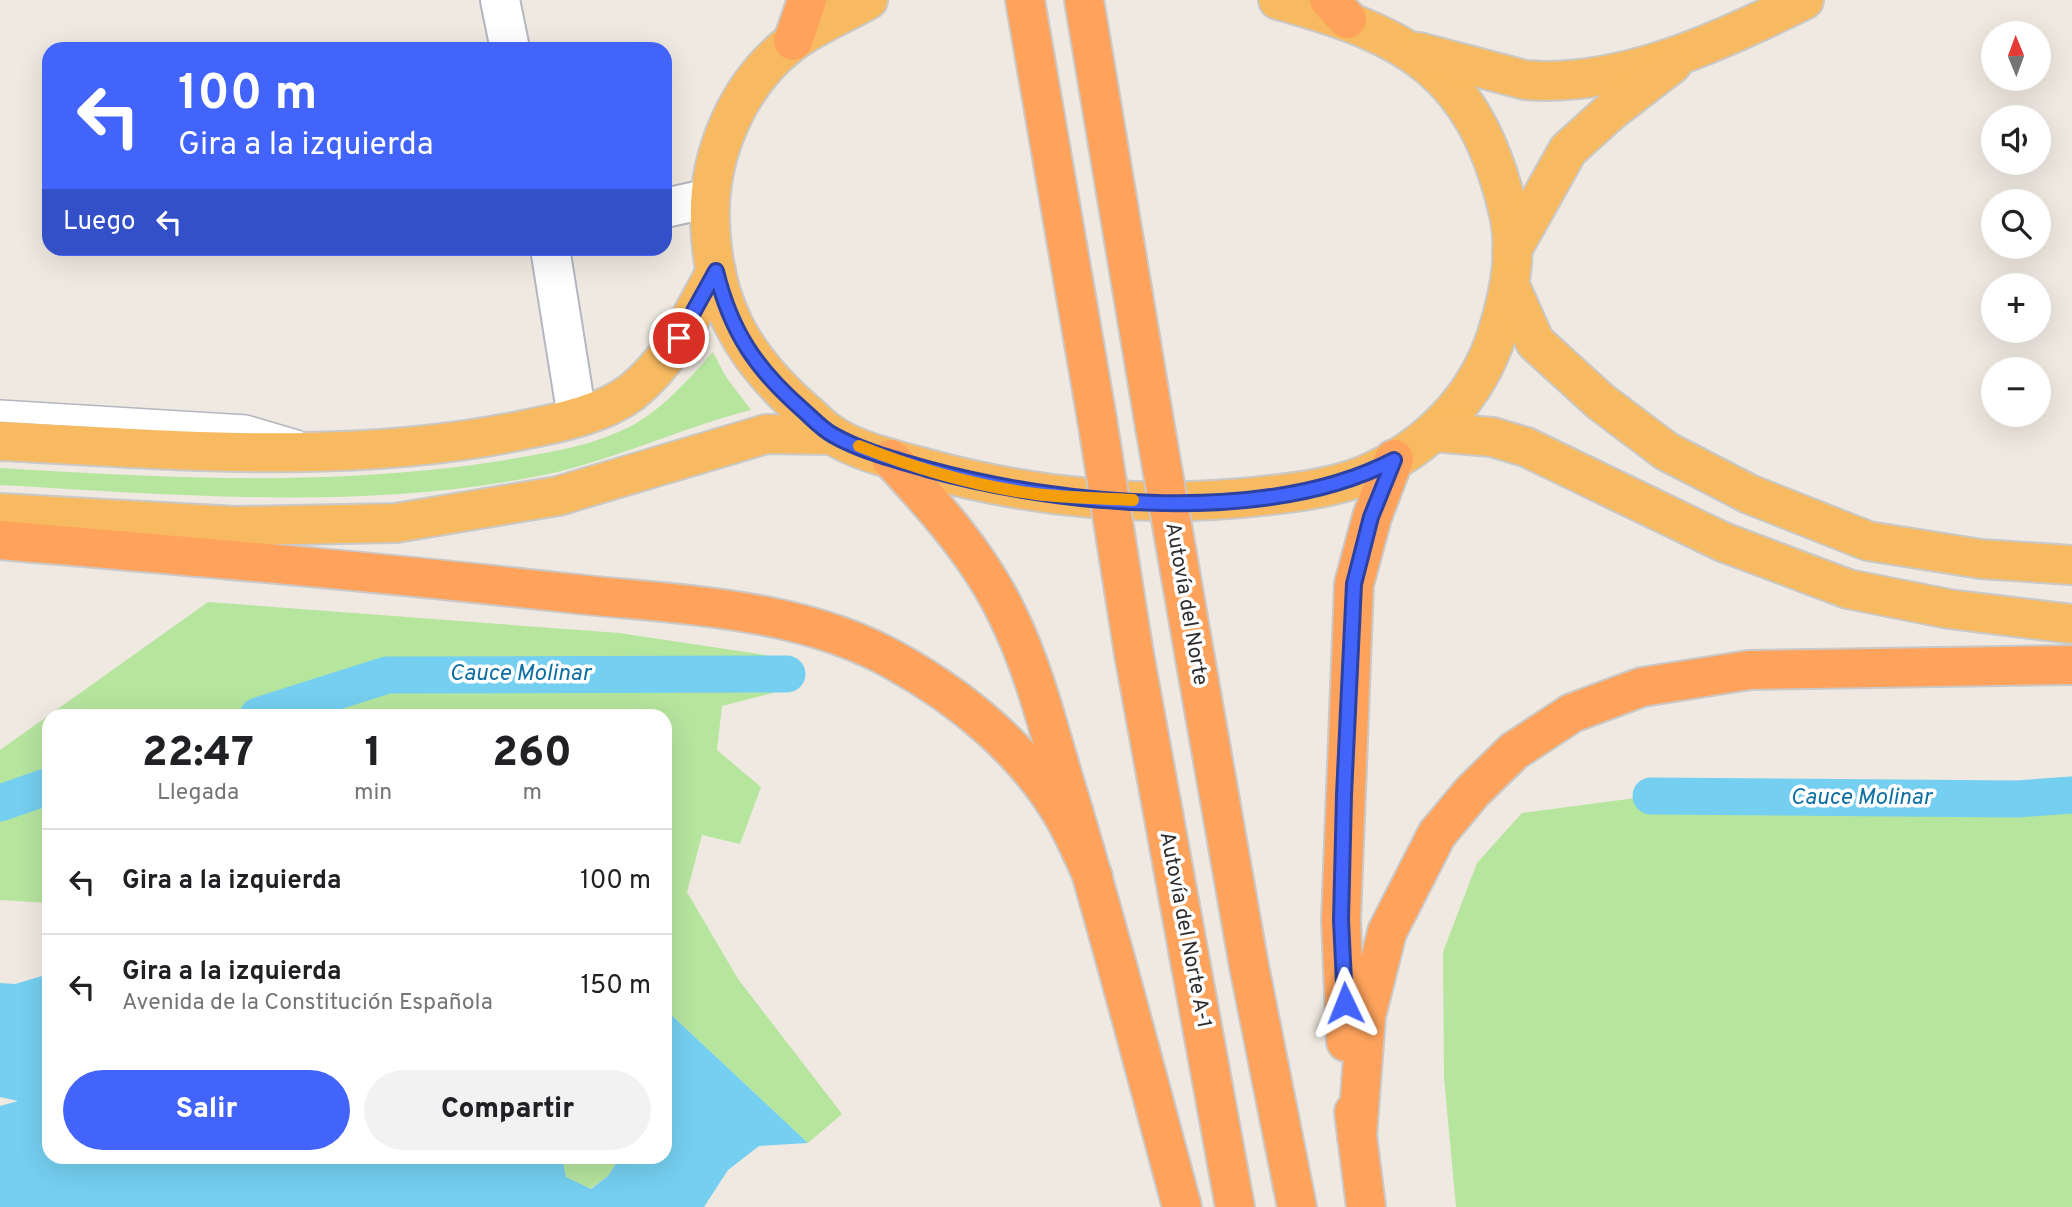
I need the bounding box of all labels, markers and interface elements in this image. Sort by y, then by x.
north arrow [1981,21,2051,91]
map controls [1981,21,2051,427]
text: 100 m [178,65,317,127]
icon: left [63,70,154,161]
button: sound [1981,105,2051,175]
text: Gira a la izquierda [178,126,434,166]
button: search [1981,189,2051,259]
icon: left [150,203,188,241]
text: Luego [63,206,136,239]
button: + [1981,273,2051,343]
pin [649,308,709,368]
icon: arrive [660,319,698,357]
button: − [1981,357,2051,427]
street label: Autovía del Norte [1158,520,1214,688]
water label: Cauce Molinar [449,660,593,689]
text: 22:47 [142,728,254,781]
text: 1 [365,728,382,781]
text: 260 [492,728,572,781]
text: Llegada [157,779,239,808]
text: min [354,779,392,808]
text: m [522,779,542,808]
water label: Cauce Molinar [1790,784,1934,813]
street label: Autovía del Norte A-1 [1153,830,1217,1030]
icon: left [63,863,101,901]
text: Gira a la izquierda [122,865,341,898]
text: 100 m [580,865,651,898]
text: Gira a la izquierda [122,956,341,989]
position arrow [1308,966,1382,1040]
icon: left [63,968,101,1006]
text: 150 m [580,970,651,1003]
text: Avenida de la Constitución Española [122,989,493,1018]
button: Salir [63,1070,350,1150]
button: Compartir [364,1070,651,1150]

